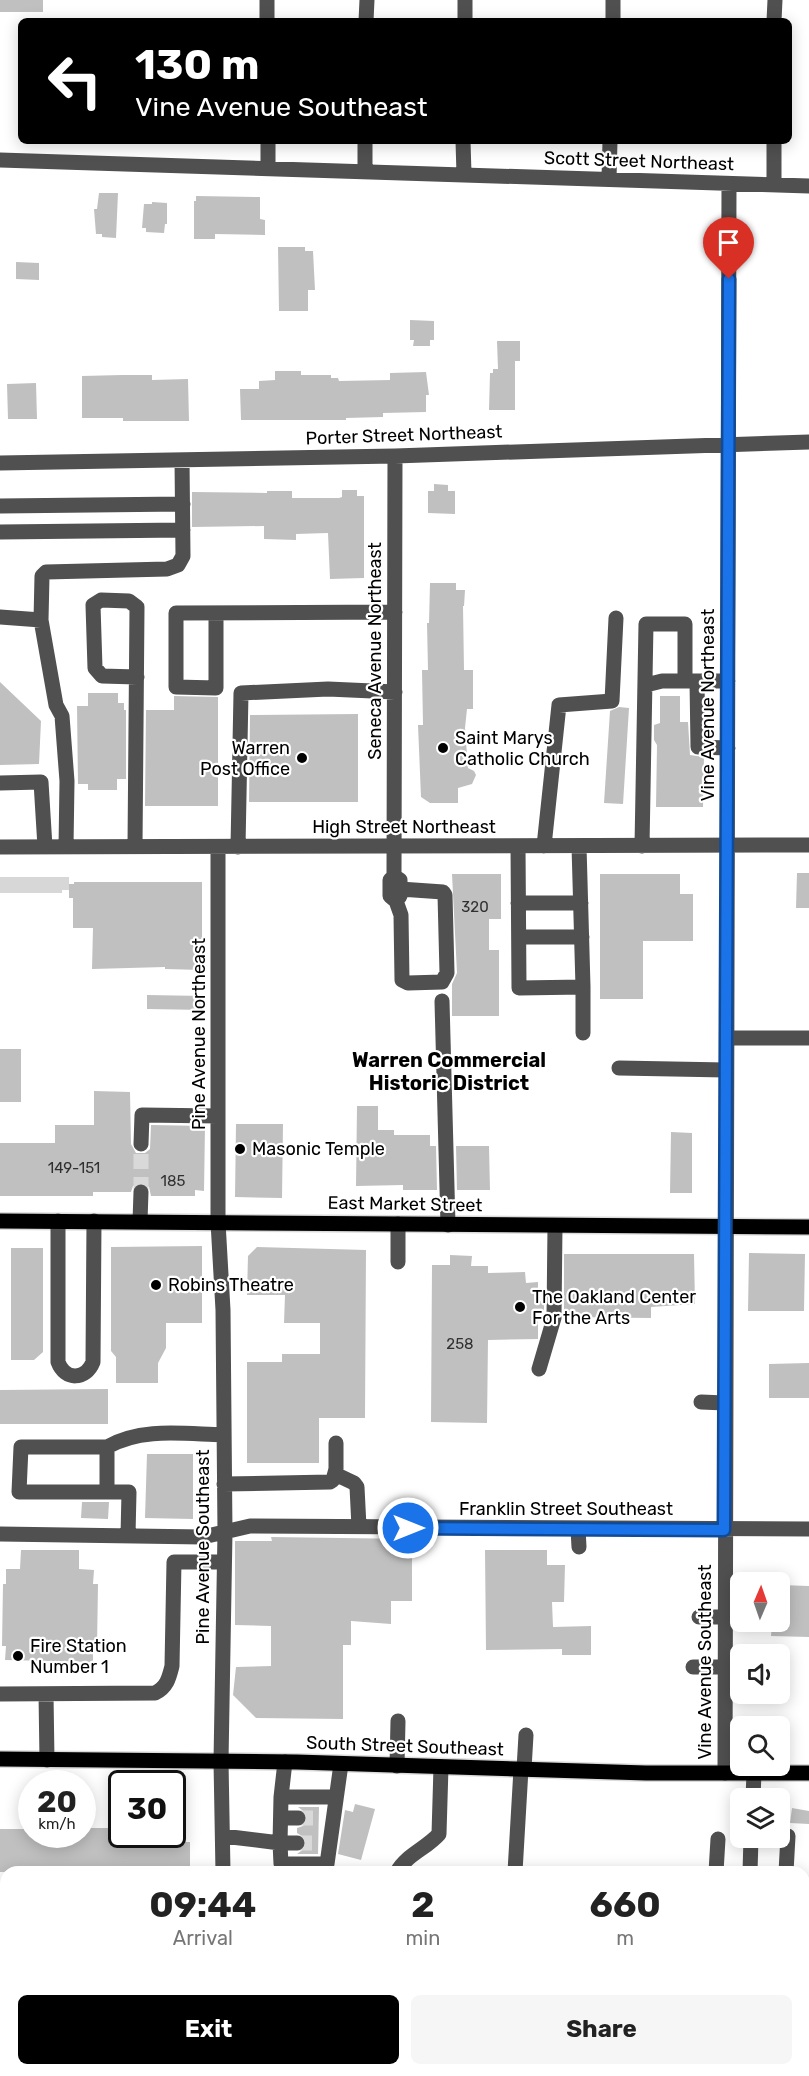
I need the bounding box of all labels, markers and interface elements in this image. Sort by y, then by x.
text: 130 m [135,40,260,90]
icon: left [36,42,114,120]
text: Vine Avenue Southeast [135,91,428,123]
street label: Scott Street Northeast [544,147,734,175]
pin [703,217,754,279]
icon: arrive [712,226,745,259]
street label: Porter Street Northeast [305,421,503,449]
street label: Seneca Avenue Northeast [364,542,386,760]
street label: Vine Avenue Northeast [697,609,719,801]
place label: Saint Marys Catholic Church [455,727,590,770]
place label: Warren Post Office [200,737,290,780]
marker: Saint Marys Catholic Church [436,741,450,755]
marker: Warren Post Office [295,751,309,765]
street label: High Street Northeast [312,816,496,838]
house number: 320 [461,898,489,916]
street label: Pine Avenue Northeast [188,938,210,1130]
district label: Warren Commercial Historic District [352,1048,546,1095]
place label: Masonic Temple [252,1138,385,1160]
marker: Masonic Temple [233,1142,247,1156]
house number: 149-151 [48,1159,100,1177]
house number: 185 [161,1172,186,1190]
street label: East Market Street [327,1192,483,1216]
place label: Robins Theatre [168,1274,294,1296]
marker: Robins Theatre [149,1278,163,1292]
place label: The Oakland Center For the Arts [532,1286,696,1329]
marker: The Oakland Center For the Arts [513,1300,527,1314]
house number: 258 [446,1335,474,1353]
street label: Pine Avenue Southeast [192,1450,214,1644]
position arrow [376,1496,440,1560]
street label: Franklin Street Southeast [459,1498,673,1520]
street label: Vine Avenue Southeast [694,1564,716,1760]
north arrow [730,1572,790,1632]
map controls [730,1572,790,1848]
place label: Fire Station Number 1 [30,1635,127,1678]
button: sound [730,1644,790,1704]
marker: Fire Station Number 1 [11,1649,25,1663]
button: search [730,1716,790,1776]
street label: South Street Southeast [306,1732,504,1760]
speed limit sign: 30 [108,1770,186,1848]
text: 20 [37,1784,77,1820]
button: layers [730,1788,790,1848]
text: km/h [38,1815,76,1833]
text: 09:44 [149,1883,256,1926]
text: 2 [411,1883,435,1926]
text: 660 [589,1883,661,1926]
text: Arrival [173,1926,233,1950]
text: min [406,1926,440,1950]
text: m [616,1926,634,1950]
button: Exit [18,1995,399,2064]
button: Share [411,1995,792,2064]

